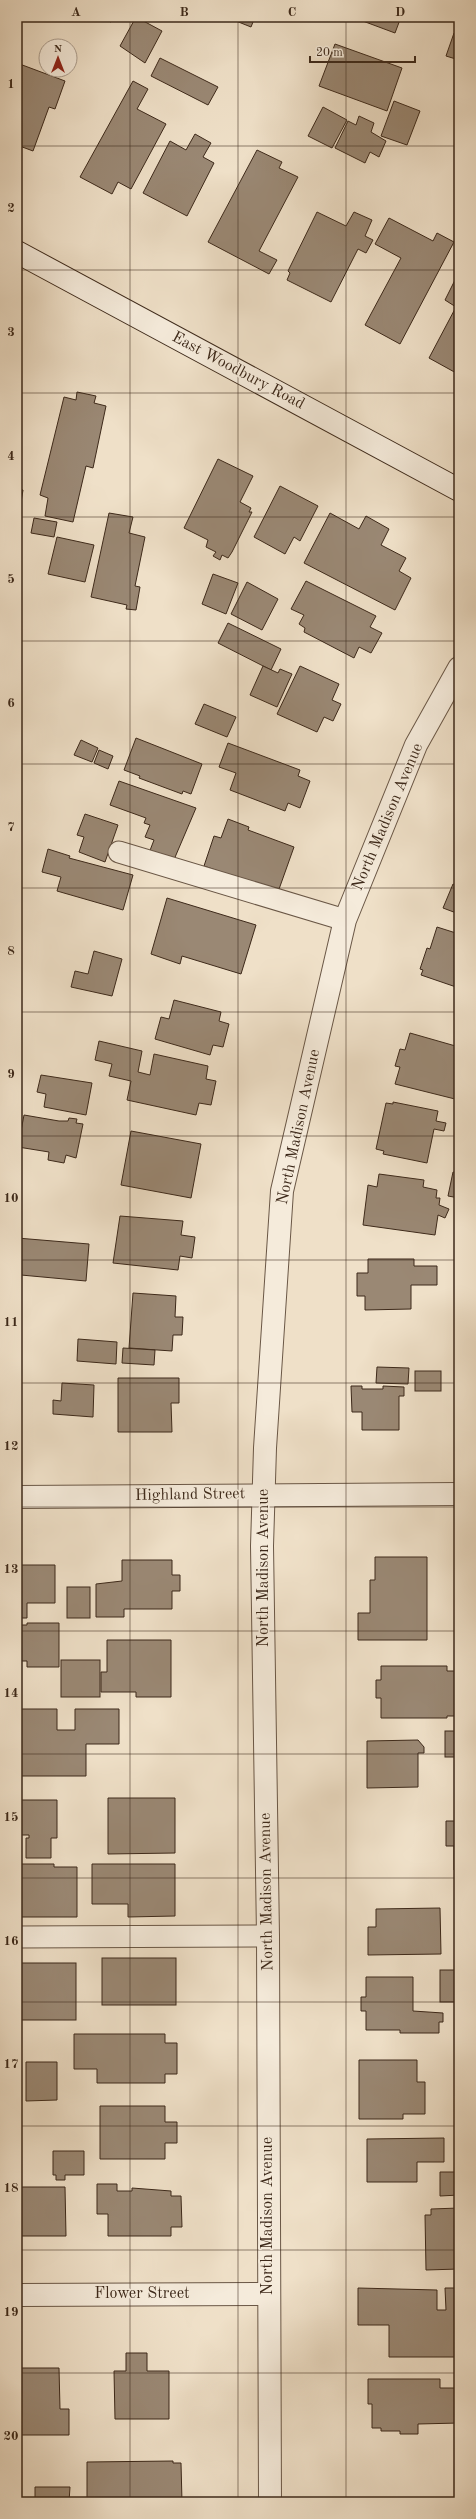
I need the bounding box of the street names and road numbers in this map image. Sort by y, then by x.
street label: East Woodbury Road [169,329,307,413]
street label: North Madison Avenue [350,741,426,893]
street label: North Madison Avenue [275,1048,323,1206]
street label: Highland Street [135,1486,246,1504]
street label: North Madison Avenue [256,1489,272,1647]
street label: North Madison Avenue [258,1813,276,1971]
street label: North Madison Avenue [260,2137,276,2295]
street label: Flower Street [94,2286,190,2302]

